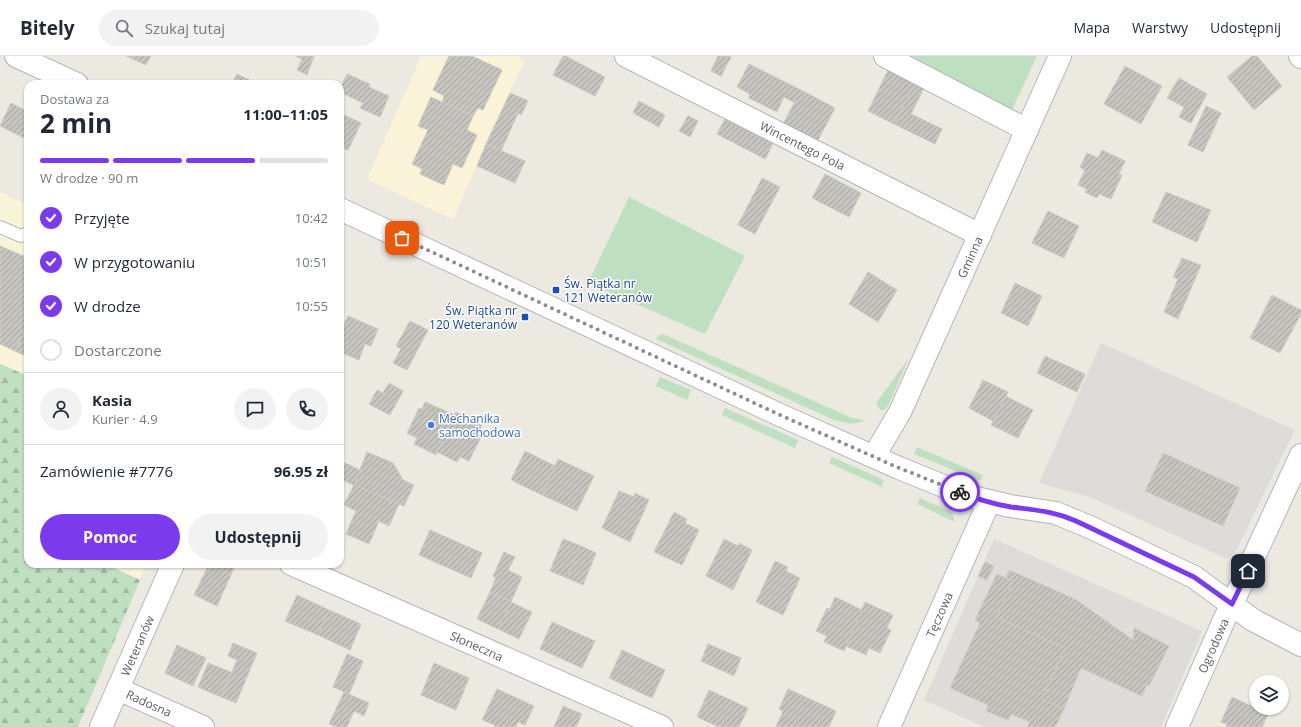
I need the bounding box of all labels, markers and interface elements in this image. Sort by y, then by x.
search box [99,10,379,46]
text: Bitely [20,15,75,41]
icon: search [113,17,135,39]
text: Szukaj tutaj [145,18,225,38]
text: Mapa [1073,18,1110,37]
text: Warstwy [1132,18,1188,37]
text: Udostępnij [1210,18,1281,37]
text: Dostawa za [40,90,109,108]
text: 11:00–11:05 [243,104,328,124]
text: 2 min [40,105,112,141]
street label: Wincentego Pola [757,117,848,174]
text: W drodze · 90 m [40,169,138,187]
icon: check [40,207,62,229]
text: Przyjęte [74,208,130,228]
text: 10:42 [295,209,328,227]
pin [385,221,419,255]
icon: bag [391,227,413,249]
street label: Gminna [953,233,986,281]
icon: check [40,251,62,273]
text: W przygotowaniu [74,252,195,272]
text: 10:51 [295,253,328,271]
place label: Św. Piątka nr 121 Weteranów [564,275,653,306]
marker: Św. Piątka nr 121 Weteranów [551,285,561,295]
icon: check [40,295,62,317]
text: W drodze [74,296,141,316]
text: 10:55 [295,297,328,315]
place label: Św. Piątka nr 120 Weteranów [429,302,518,333]
marker: Św. Piątka nr 120 Weteranów [520,312,530,322]
text: Dostarczone [74,340,162,360]
button: person [40,388,82,430]
button: chat [234,388,276,430]
button: phone [286,388,328,430]
text: Kasia [92,390,132,410]
text: Kurier · 4.9 [92,410,158,428]
place label: Mechanika samochodowa [439,410,521,441]
marker: Mechanika samochodowa [426,420,436,430]
text: Zamówienie #7776 [40,461,173,481]
text: 96.95 zł [274,461,328,481]
courier [940,472,980,512]
icon: bike [949,481,971,503]
button: Pomoc [40,514,180,560]
button: Udostępnij [188,514,328,560]
pin [1231,554,1265,588]
icon: home [1237,560,1259,582]
street label: Tęczowa [921,589,956,640]
street label: Weteranów [116,612,158,678]
street label: Ogrodowa [1193,615,1232,676]
street label: Słoneczna [448,627,506,665]
map controls [1249,675,1289,715]
button: layers [1249,675,1289,715]
street label: Radosna [123,685,175,721]

